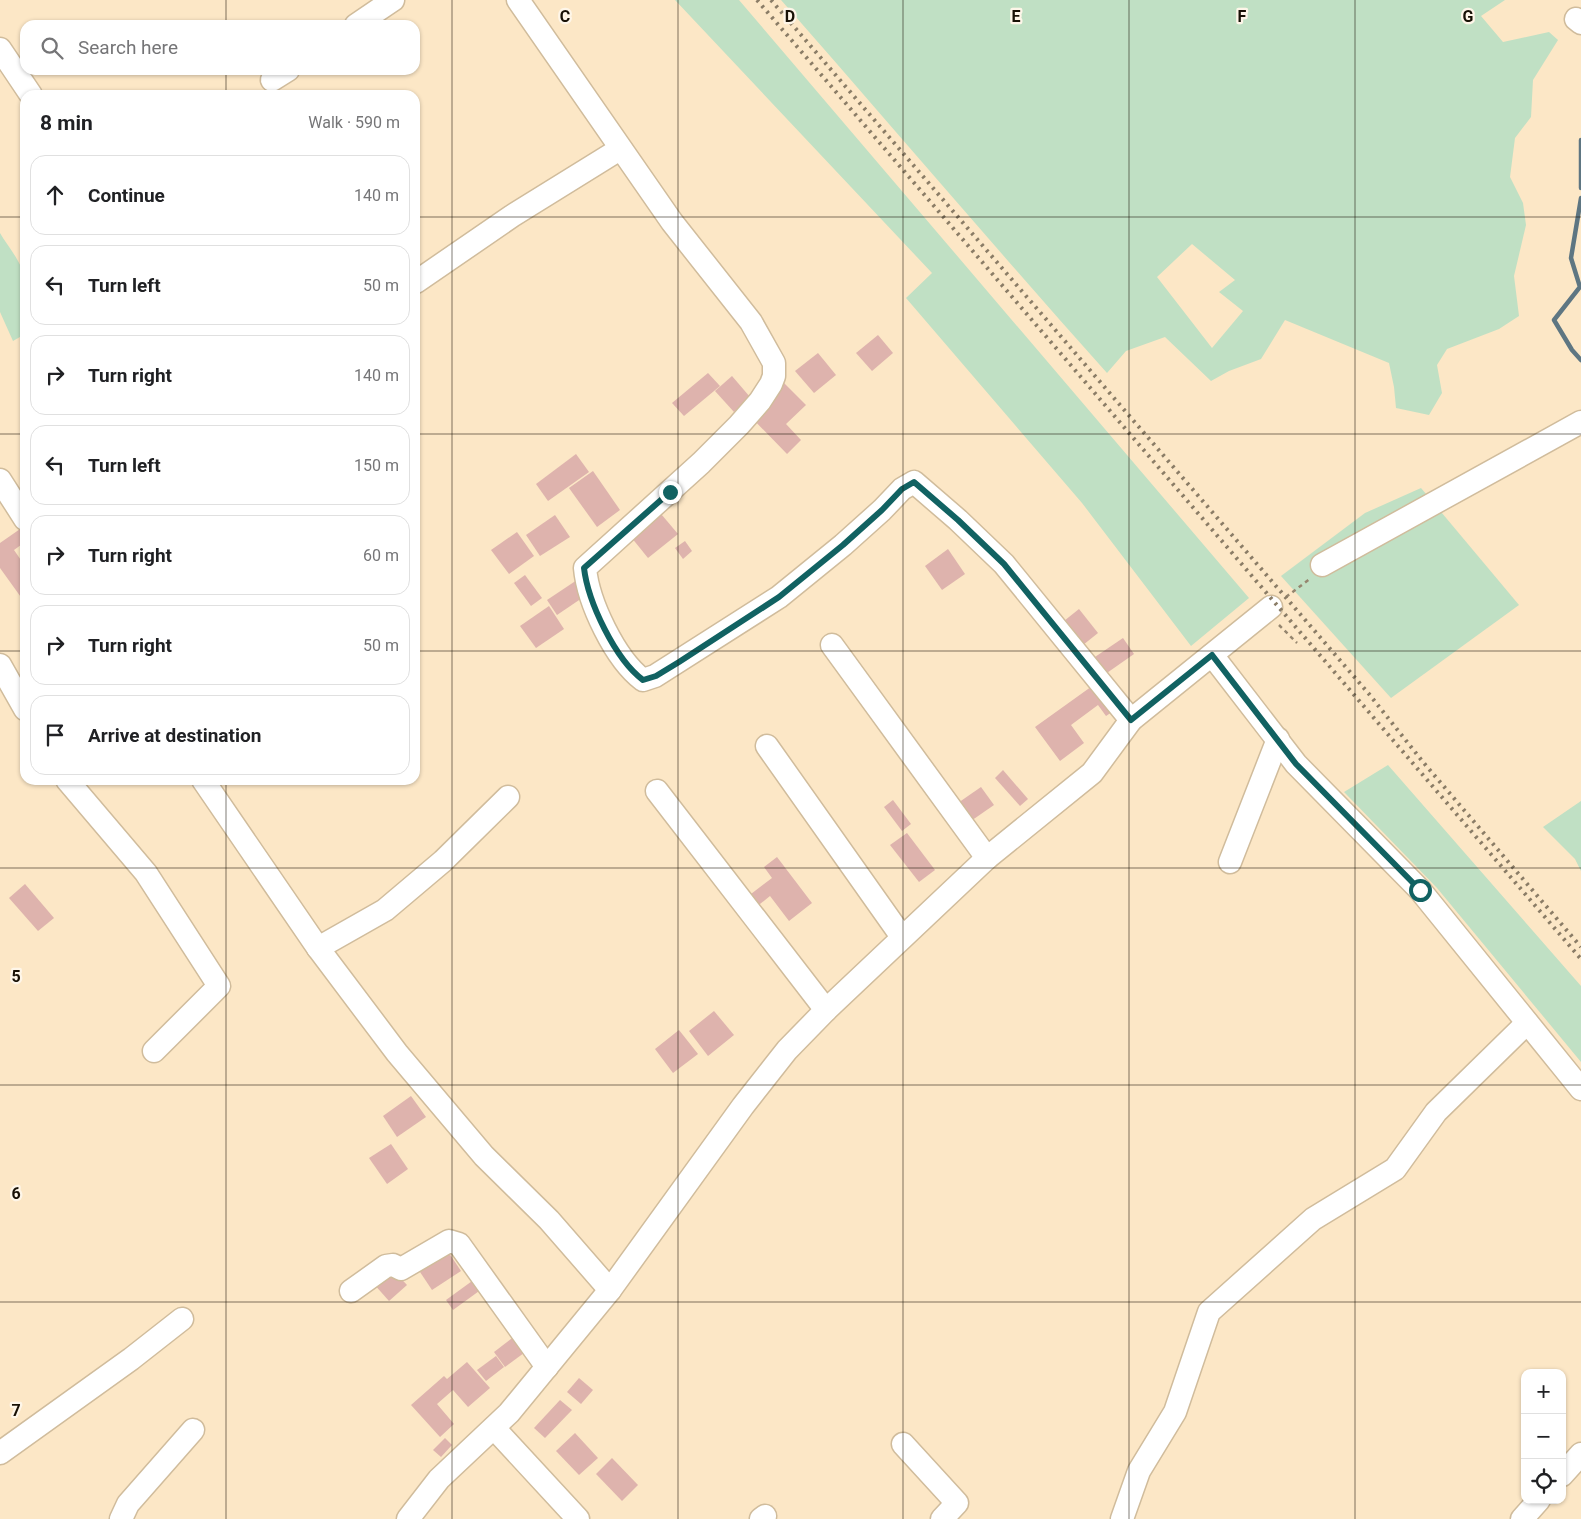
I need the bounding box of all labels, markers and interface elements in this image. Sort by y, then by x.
text: C [560,7,570,26]
text: D [785,7,795,26]
text: E [1012,7,1021,26]
text: F [1238,7,1247,26]
text: G [1463,7,1474,26]
search box [20,20,420,75]
icon: search [38,34,66,62]
text: Search here [78,36,178,59]
text: 8 min [40,111,93,135]
text: Walk · 590 m [308,113,400,132]
icon: ahead [41,181,69,209]
text: Continue [88,184,165,207]
text: 140 m [354,186,399,205]
icon: left [41,271,69,299]
text: Turn left [88,274,161,297]
text: 50 m [363,276,399,295]
icon: right [41,361,69,389]
text: Turn right [88,364,172,387]
text: 140 m [354,366,399,385]
icon: left [41,451,69,479]
text: Turn left [88,454,161,477]
text: 150 m [354,456,399,475]
route end [659,481,682,504]
icon: right [41,541,69,569]
text: Turn right [88,544,172,567]
text: 60 m [363,546,399,565]
icon: right [41,631,69,659]
text: Turn right [88,634,172,657]
text: 50 m [363,636,399,655]
icon: arrive [41,721,69,749]
text: Arrive at destination [88,724,261,747]
route start [1409,879,1432,902]
text: 5 [11,967,21,986]
text: 6 [11,1184,21,1203]
map controls [1521,1369,1566,1504]
button: + [1521,1369,1566,1414]
text: 7 [11,1401,21,1420]
button: − [1521,1414,1566,1459]
button: locate [1521,1459,1566,1504]

